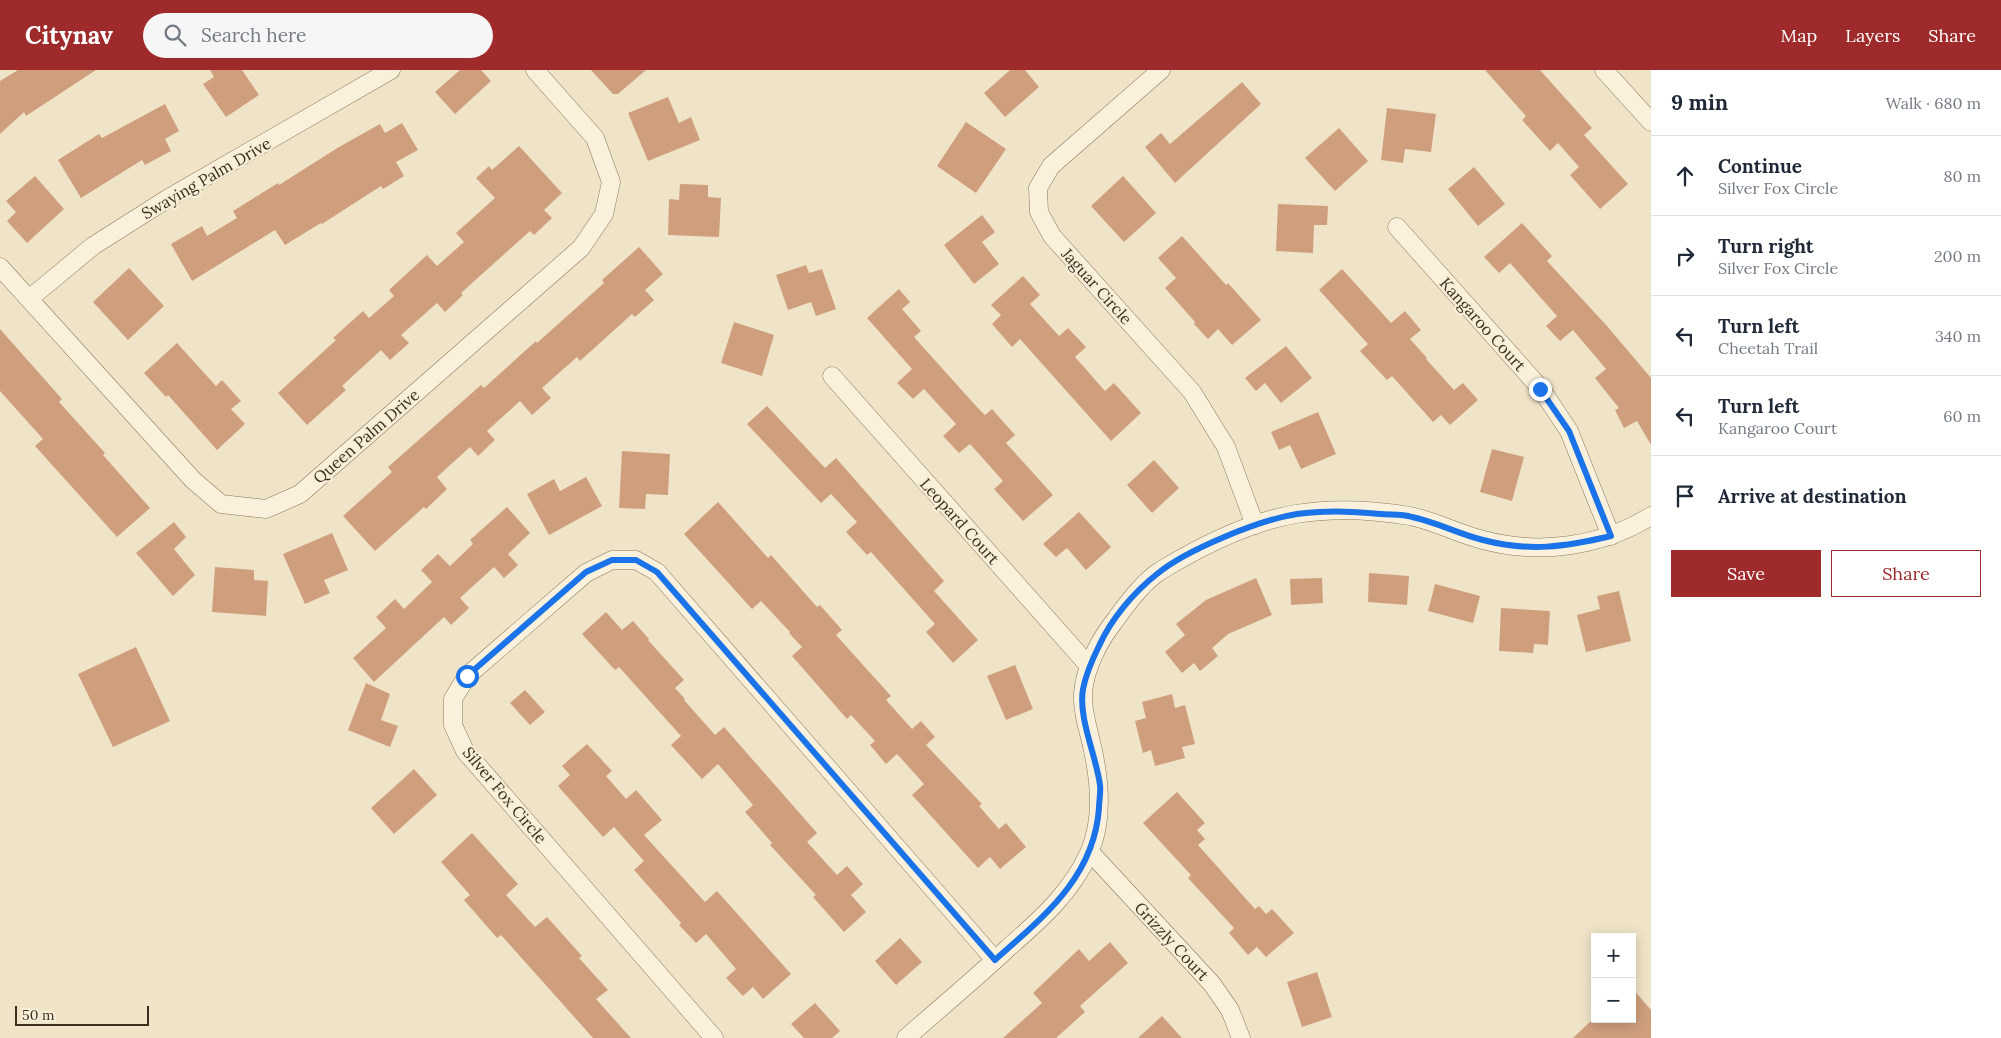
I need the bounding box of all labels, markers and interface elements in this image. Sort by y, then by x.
search box [143,13,493,58]
text: Citynav [25,20,113,51]
icon: search [161,21,189,49]
text: Search here [201,23,306,47]
text: Map [1781,24,1817,47]
text: Layers [1845,24,1900,47]
text: Share [1928,24,1976,47]
text: 9 min [1671,89,1728,116]
text: Walk · 680 m [1885,93,1981,113]
street label: Swaying Palm Drive [138,133,275,223]
text: Continue [1718,154,1802,178]
icon: ahead [1671,162,1699,190]
text: 80 m [1944,166,1981,186]
text: Silver Fox Circle [1718,178,1838,198]
text: Turn right [1718,234,1814,258]
icon: right [1671,242,1699,270]
street label: Jaguar Circle [1057,243,1137,329]
text: 200 m [1934,246,1981,266]
text: Silver Fox Circle [1718,258,1838,278]
street label: Kangaroo Court [1436,273,1531,376]
text: Turn left [1718,314,1799,338]
icon: left [1671,322,1699,350]
text: 340 m [1935,326,1981,346]
text: Cheetah Trail [1718,338,1818,358]
route end [1529,378,1552,401]
street label: Queen Palm Drive [309,384,423,488]
text: Turn left [1718,394,1799,418]
icon: left [1671,402,1699,430]
text: 60 m [1943,406,1981,426]
text: Kangaroo Court [1718,418,1837,438]
street label: Leopard Court [916,474,1004,569]
icon: arrive [1671,482,1699,510]
text: Arrive at destination [1718,484,1907,508]
button: Save [1671,550,1821,597]
button: Share [1831,550,1981,597]
route start [456,665,479,688]
street label: Silver Fox Circle [459,743,551,848]
street label: Grizzly Court [1131,898,1214,985]
map controls [1591,933,1636,1023]
button: + [1591,933,1636,978]
button: − [1591,978,1636,1023]
scale bar [15,1003,149,1026]
text: 50 m [22,1006,55,1024]

